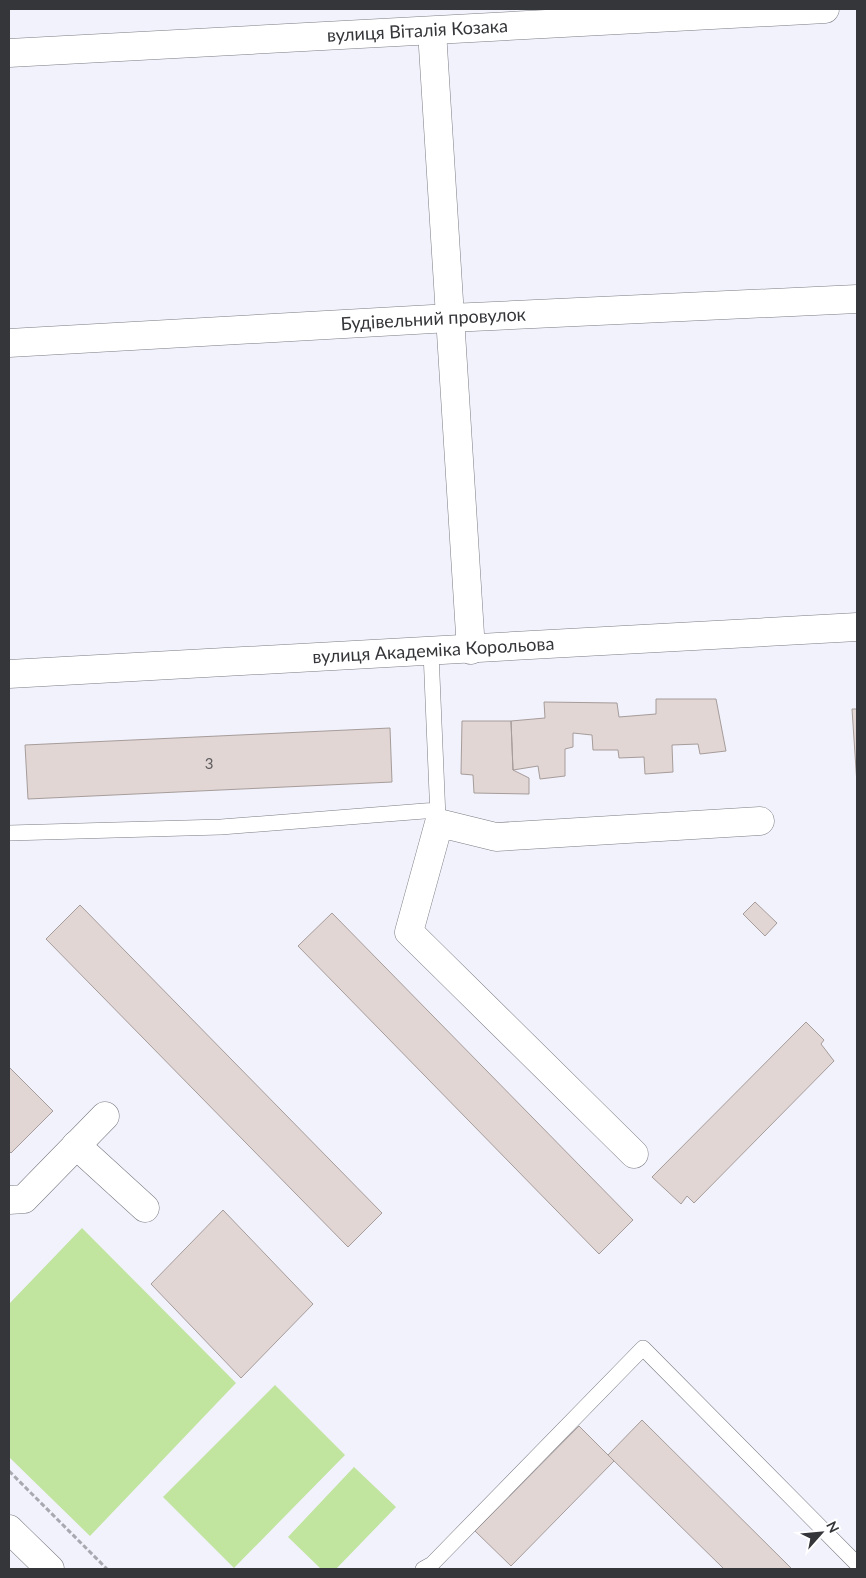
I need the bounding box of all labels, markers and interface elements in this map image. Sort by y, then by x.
street label: вулиця Віталія Козака [326,14,508,46]
street label: Будівельний провулок [340,302,527,334]
street label: вулиця Академіка Корольова [312,632,555,667]
house number: 3 [205,754,213,772]
north arrow [796,1508,846,1558]
text: N [823,1518,843,1536]

